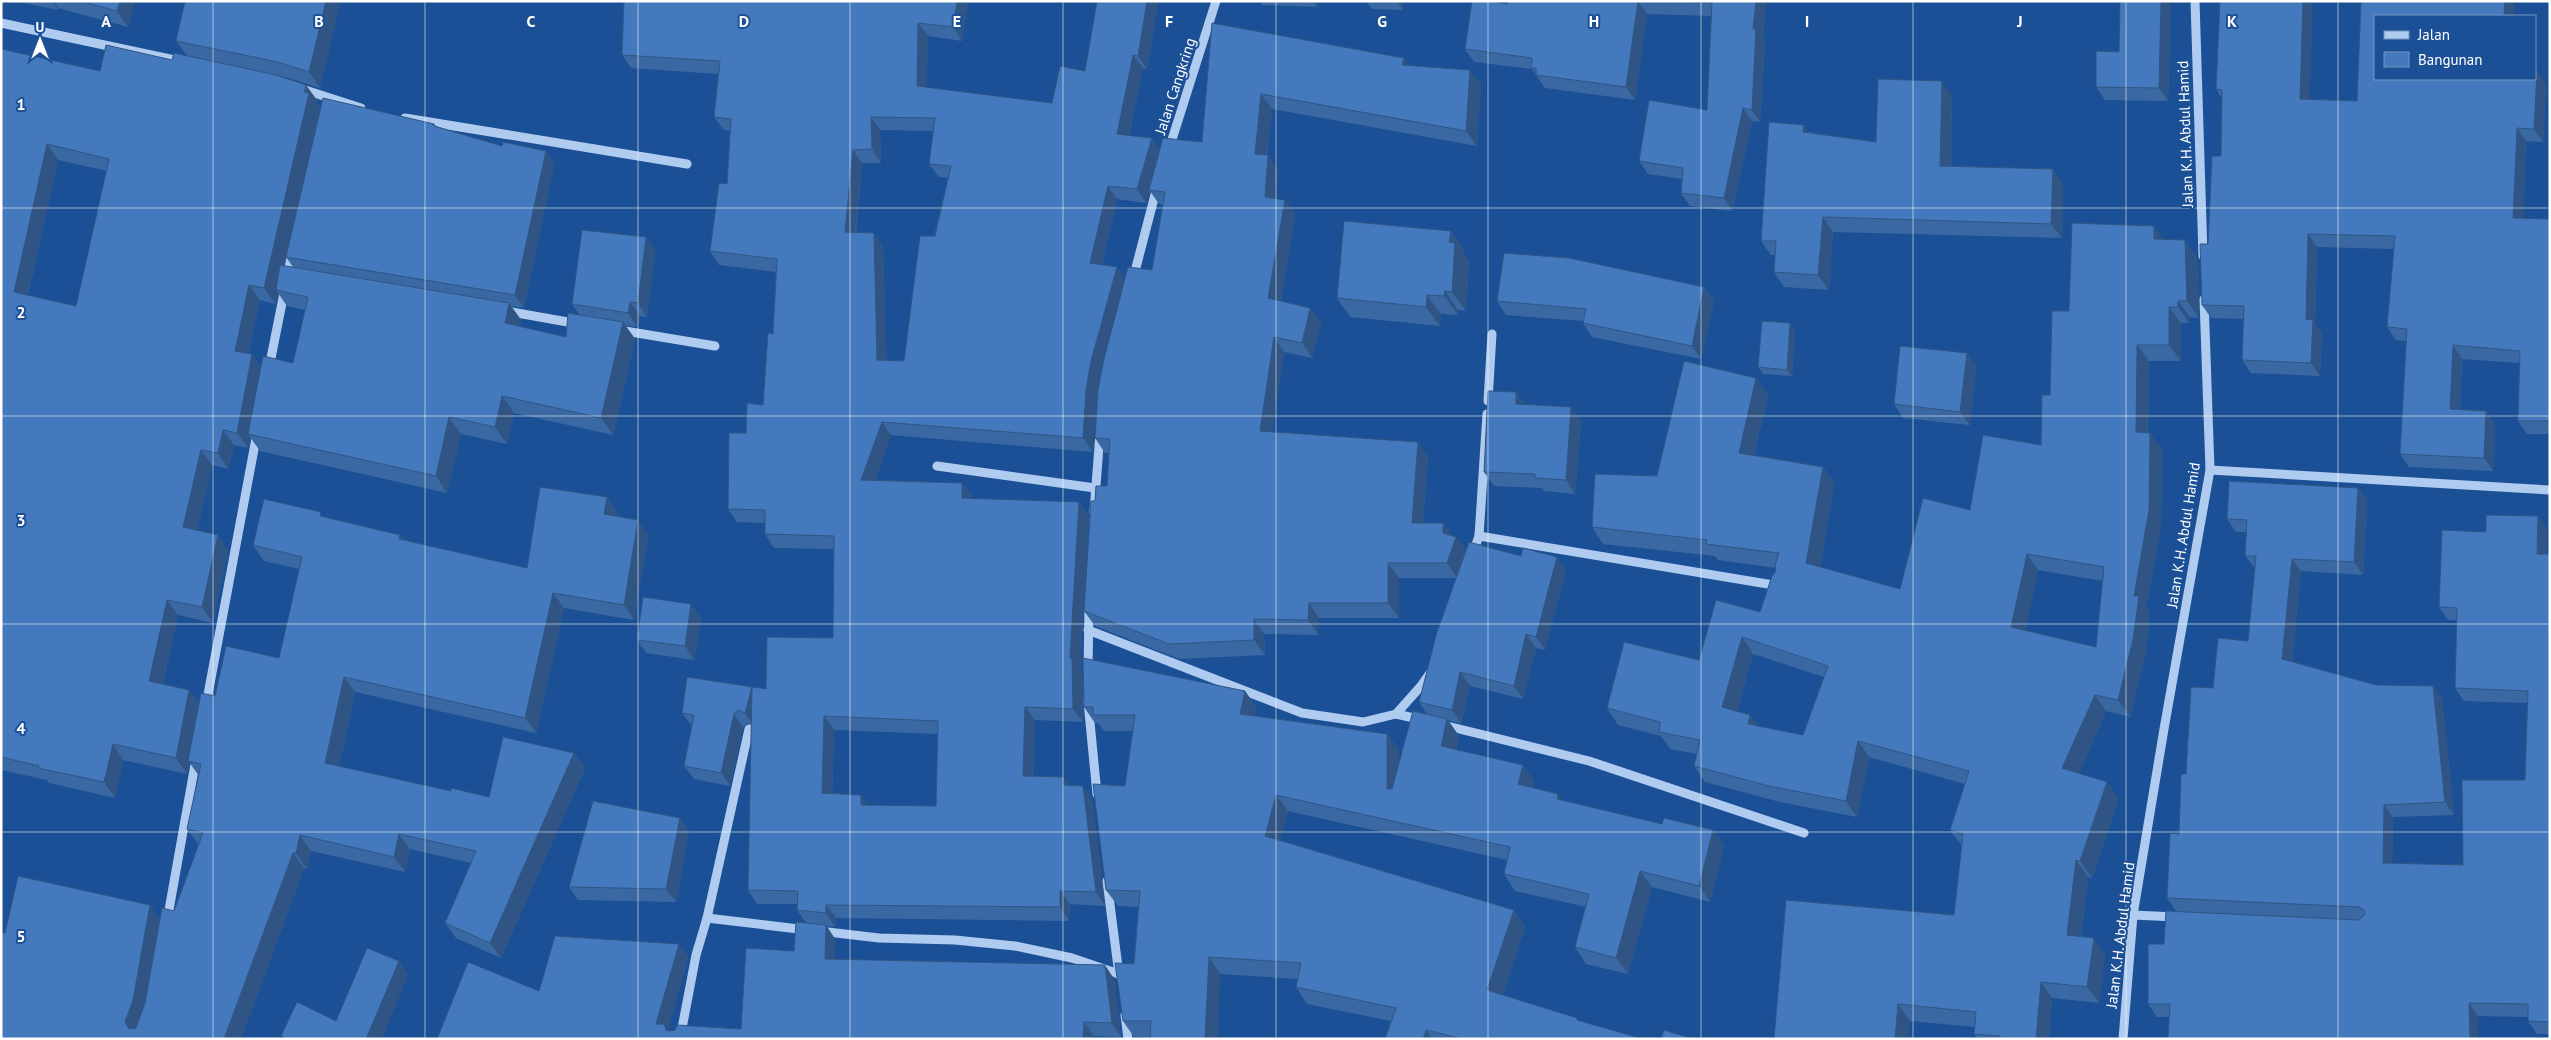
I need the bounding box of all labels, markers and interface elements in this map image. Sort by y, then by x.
text: A [101,11,111,31]
text: B [314,11,324,31]
text: C [527,11,536,31]
text: D [739,11,749,31]
text: E [953,11,961,31]
text: F [1165,11,1173,31]
text: G [1377,11,1387,31]
text: H [1589,11,1599,31]
text: I [1805,11,1809,31]
text: J [2016,11,2023,31]
text: K [2227,11,2237,31]
north arrow [15,15,65,65]
legend [2374,15,2536,80]
text: U [36,18,44,36]
text: Jalan [2417,25,2450,44]
street label: Jalan Cangkring [1150,35,1200,138]
text: Bangunan [2418,50,2482,69]
street label: Jalan K.H. Abdul Hamid [2173,60,2197,209]
text: 1 [16,94,26,114]
text: 2 [16,302,26,322]
street label: Jalan K.H. Abdul Hamid [2162,461,2204,610]
text: 3 [16,510,26,530]
text: 4 [16,718,26,738]
street label: Jalan K.H. Abdul Hamid [2101,861,2138,1010]
text: 5 [16,926,26,946]

